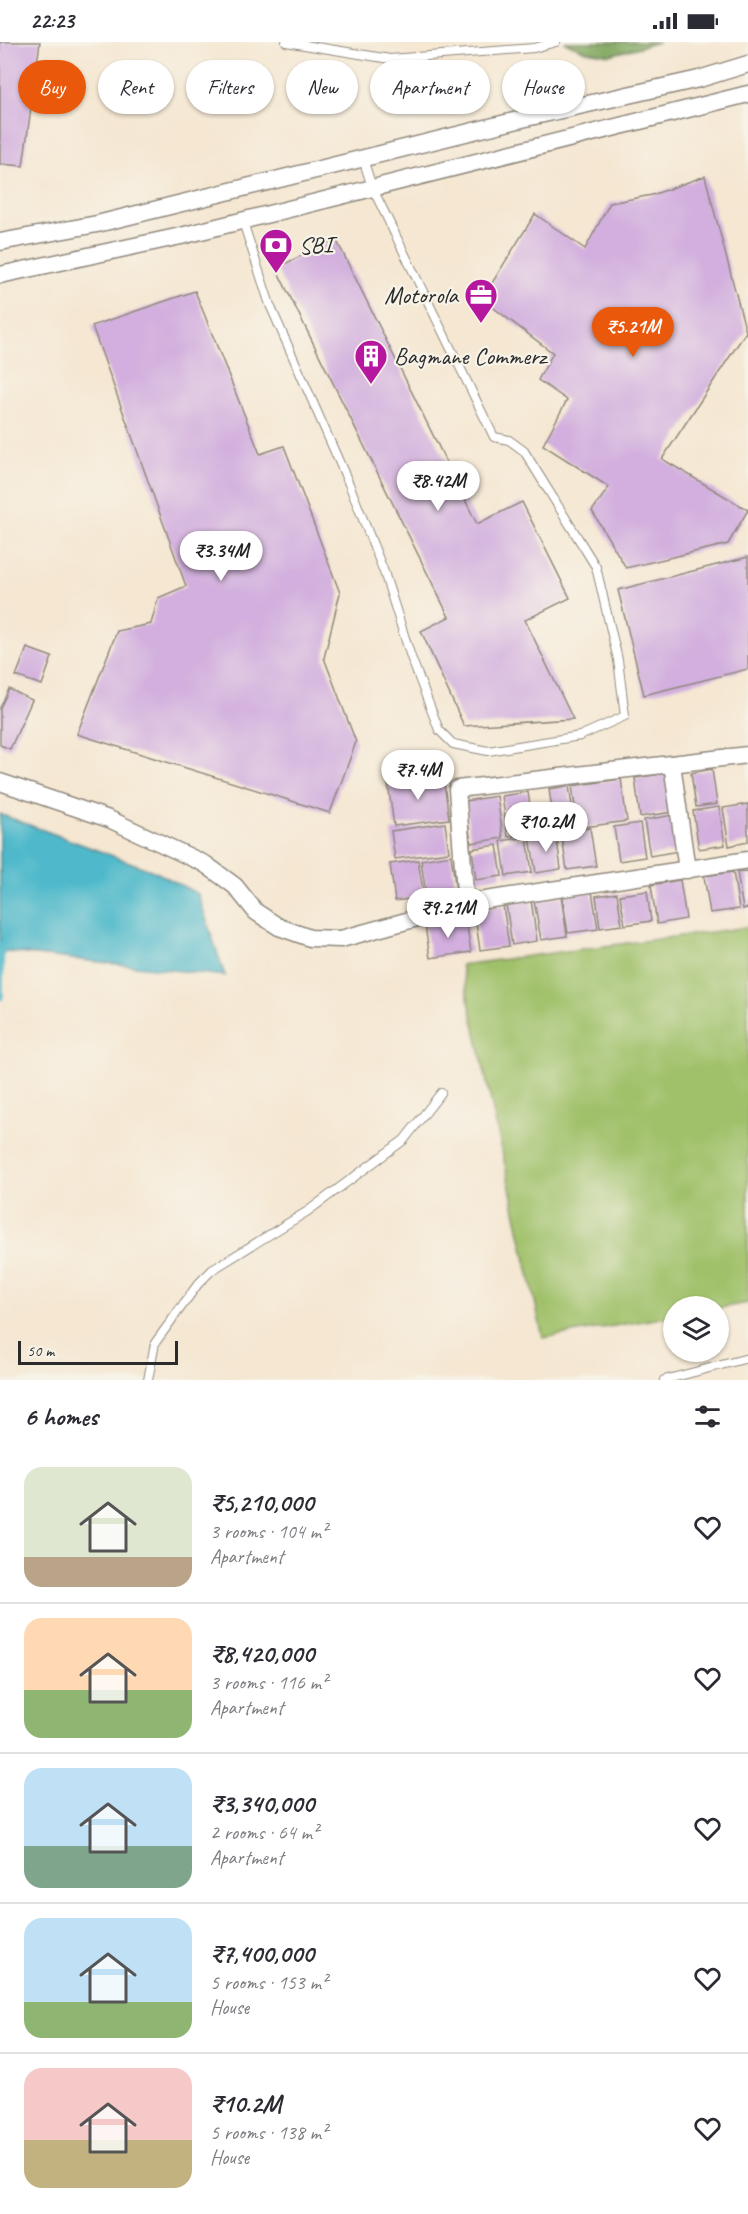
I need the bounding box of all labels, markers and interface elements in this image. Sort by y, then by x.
text: 22:23 [30,7,74,35]
chip: Buy [18,60,86,114]
chip: Rent [98,60,174,114]
chip: Filters [186,60,274,114]
chip: New [286,60,358,114]
chip: Apartment [370,60,490,114]
chip: House [502,60,585,114]
bank icon: SBI [258,227,294,274]
place label: SBI [299,230,338,260]
office icon: Motorola [463,277,499,324]
place label: Motorola [384,280,460,310]
pin: ₹5.21M [584,307,682,358]
text: ₹5.21M [606,314,660,339]
building icon: Bagmane Commerz [353,338,389,385]
place label: Bagmane Commerz [394,341,549,371]
pin: ₹8.42M [389,461,487,512]
text: ₹8.42M [411,468,465,493]
pin: ₹3.34M [172,531,270,582]
text: ₹3.34M [194,538,248,563]
pin: ₹7.4M [376,750,460,801]
text: ₹7.4M [395,757,441,782]
pin: ₹10.2M [497,802,595,853]
text: ₹10.2M [519,809,573,834]
pin: ₹9.21M [399,888,497,939]
text: ₹9.21M [421,895,475,920]
map controls [663,1296,729,1362]
button: layers [663,1296,729,1362]
scale bar [18,1338,178,1366]
text: 50 m [27,1341,54,1361]
text: 6 homes [24,1400,98,1433]
icon: filters [691,1400,724,1433]
text: ₹5,210,000 [210,1486,313,1519]
icon: home [72,1491,144,1563]
icon: heart [691,1511,724,1544]
text: 3 rooms · 104 m² [210,1519,327,1544]
text: Apartment [210,1544,283,1569]
text: ₹8,420,000 [210,1637,314,1670]
icon: home [72,1642,144,1714]
icon: heart [691,1662,724,1695]
text: 3 rooms · 116 m² [210,1670,327,1695]
text: Apartment [210,1695,283,1720]
text: ₹3,340,000 [210,1787,314,1820]
icon: home [72,1792,144,1864]
icon: heart [691,1812,724,1845]
text: 2 rooms · 64 m² [210,1820,318,1845]
text: Apartment [210,1845,283,1870]
text: ₹7,400,000 [210,1937,314,1970]
icon: home [72,1942,144,2014]
icon: heart [691,1962,724,1995]
text: 5 rooms · 153 m² [210,1970,327,1995]
text: House [210,1995,249,2020]
text: ₹10.2M [210,2087,281,2120]
icon: home [72,2092,144,2164]
icon: heart [691,2112,724,2145]
text: 5 rooms · 138 m² [210,2120,327,2145]
text: House [210,2145,249,2170]

